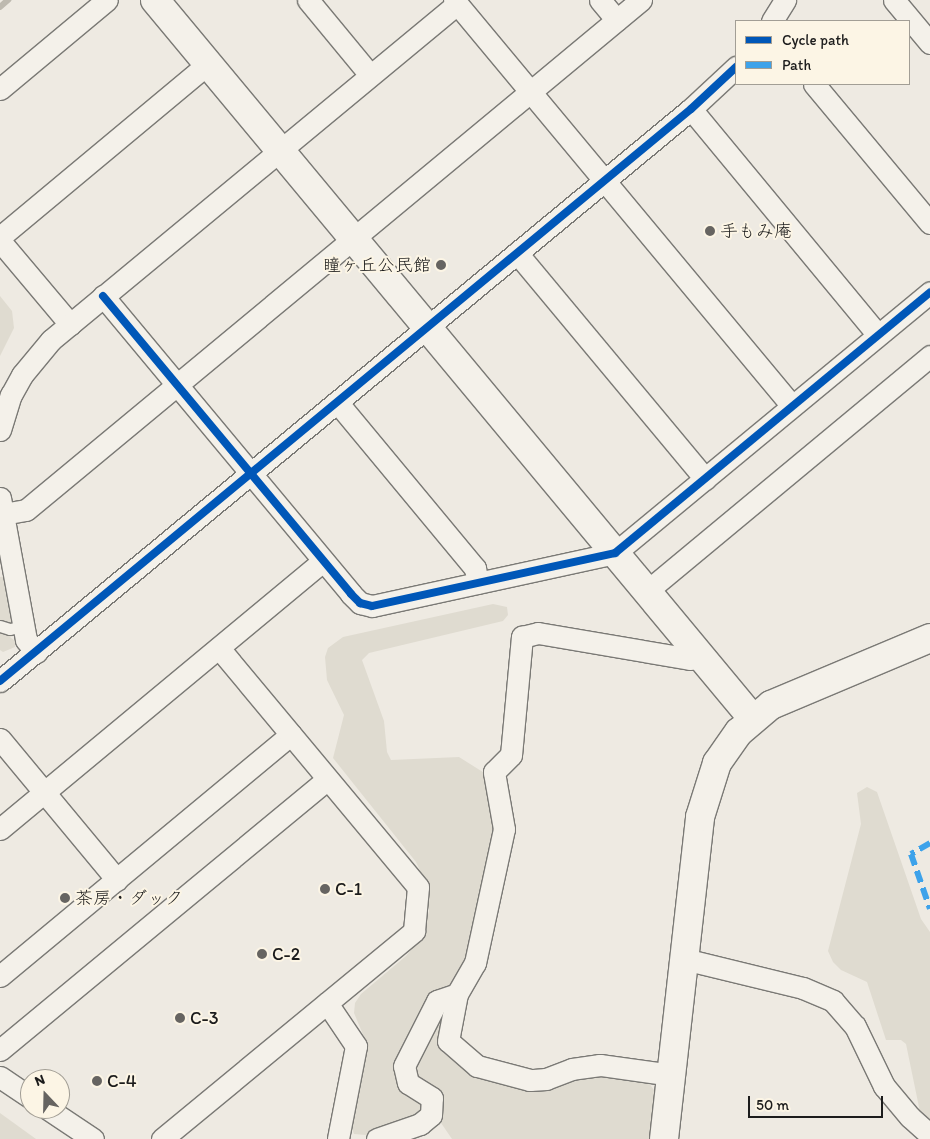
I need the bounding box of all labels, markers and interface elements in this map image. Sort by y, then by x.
legend [735,20,910,85]
text: Cycle path [782,31,849,49]
text: Path [782,56,811,74]
place label: 手もみ庵 [720,220,792,242]
marker: 手もみ庵 [704,225,716,237]
place label: 瞳ヶ丘公民館 [323,254,431,276]
marker: 瞳ヶ丘公民館 [435,259,447,271]
place label: C-1 [335,878,362,900]
marker: C-1 [319,883,331,895]
place label: 茶房・ダック [75,887,183,909]
marker: 茶房・ダック [59,892,71,904]
place label: C-2 [272,943,300,965]
marker: C-2 [256,948,268,960]
place label: C-3 [190,1007,219,1029]
marker: C-3 [174,1012,186,1024]
north arrow [20,1069,70,1119]
place label: C-4 [107,1070,137,1092]
text: N [32,1071,47,1090]
marker: C-4 [91,1075,103,1087]
scale bar [750,1086,885,1118]
text: 50 m [756,1096,789,1114]

